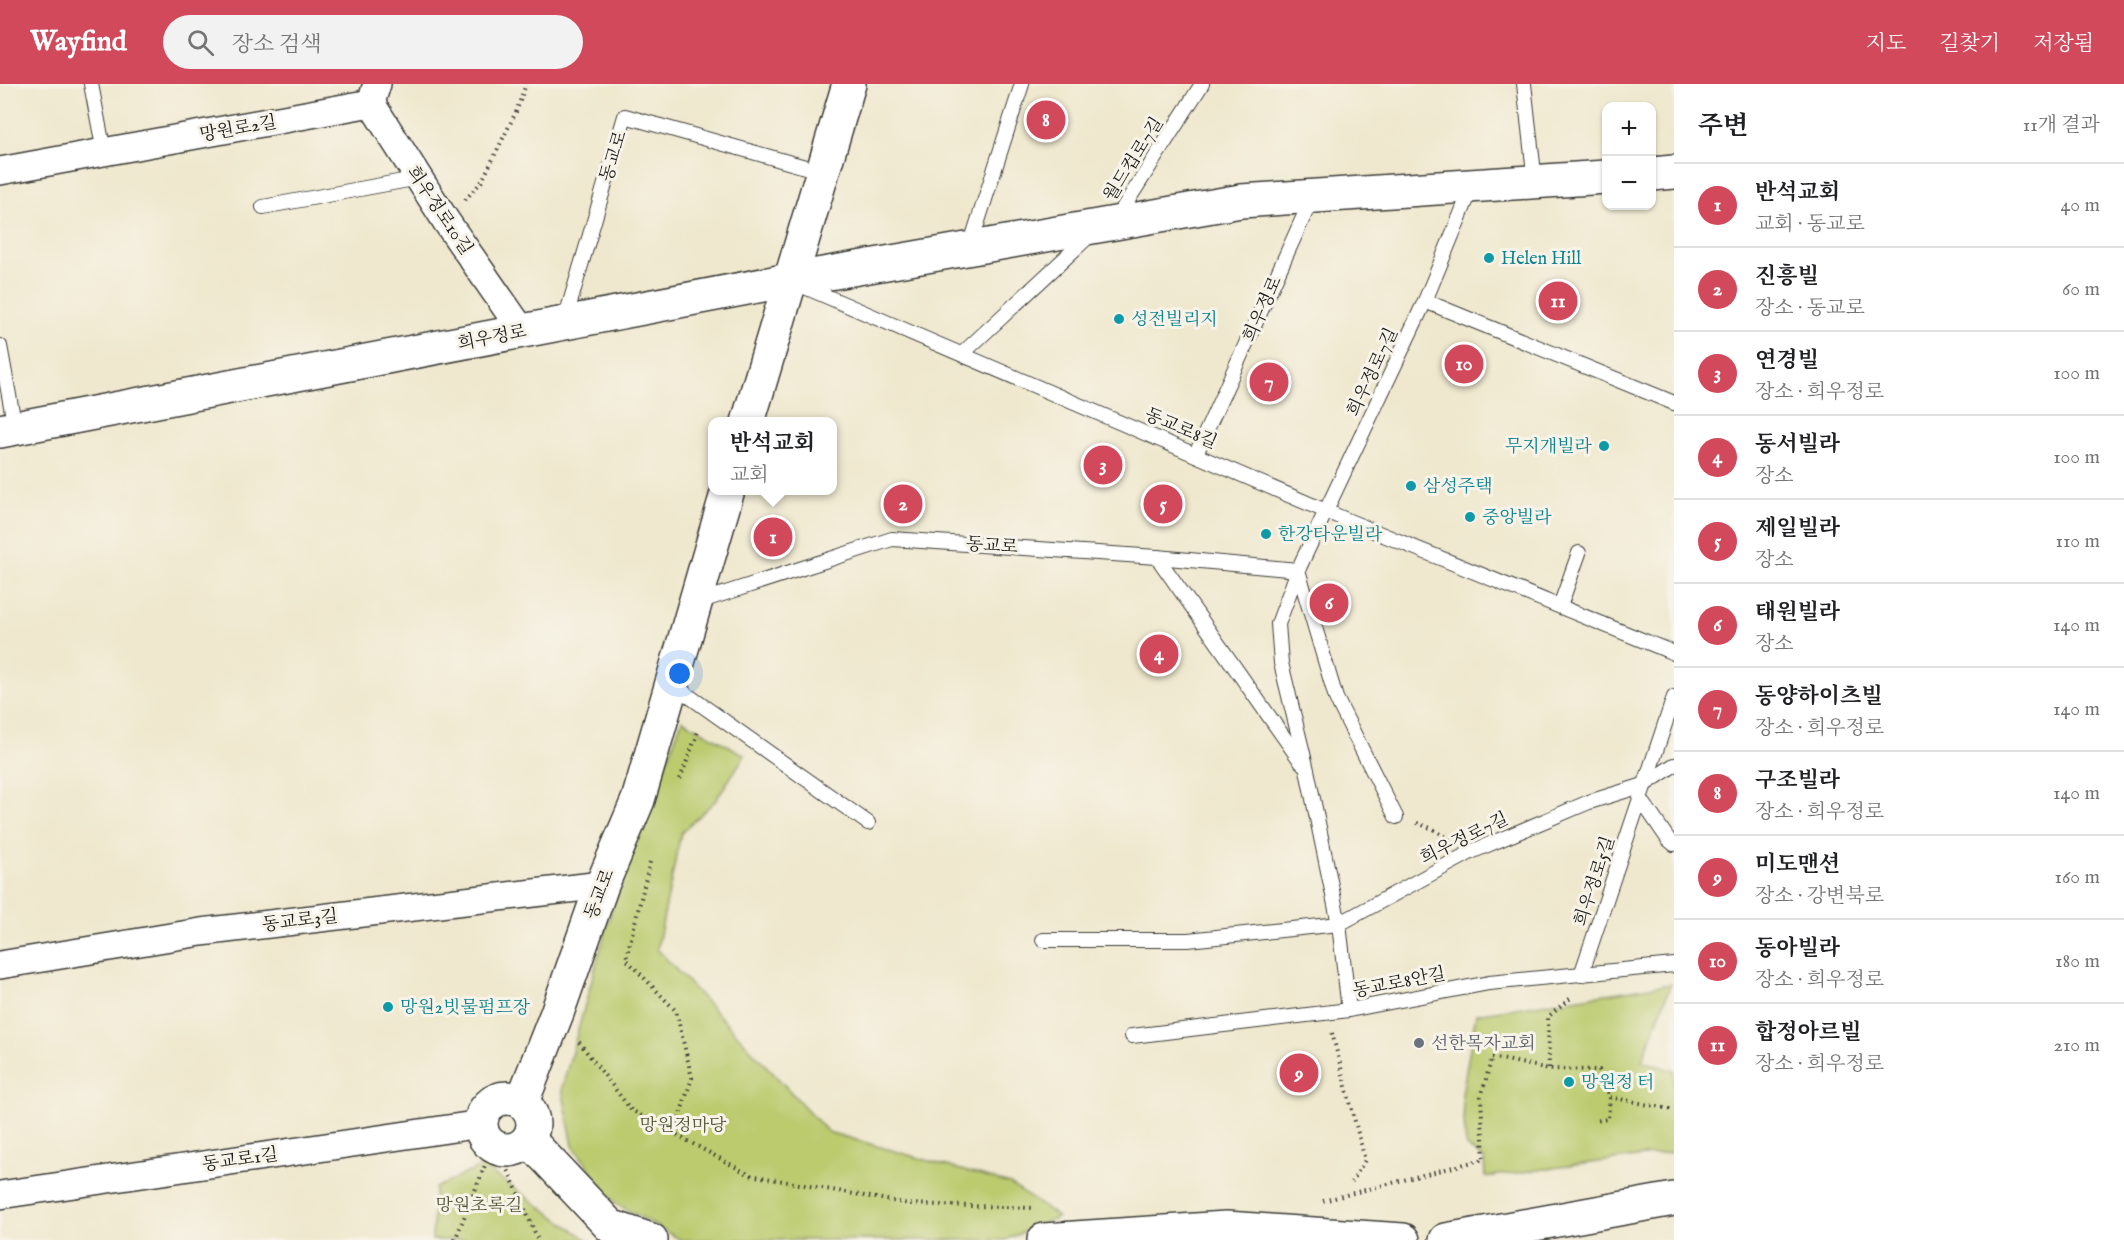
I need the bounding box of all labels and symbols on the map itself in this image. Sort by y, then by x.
pin: 8 [1026,98,1066,142]
street label: 망원로2길 [198,111,279,148]
street label: 월드컵로7길 [1099,113,1169,206]
street label: 동교로 [596,128,633,185]
street label: 희우정로10길 [401,162,477,260]
place label: Helen Hill [1501,248,1581,271]
marker: Helen Hill [1482,251,1496,265]
street label: 희우정로 [1239,273,1288,346]
pin: 11 [1538,278,1578,324]
place label: 성전빌리지 [1131,309,1218,332]
marker: 성전빌리지 [1112,312,1126,326]
street label: 희우정로 [456,321,529,356]
street label: 희우정로7길 [1343,325,1404,421]
pin: 10 [1444,342,1484,386]
pin: 7 [1250,360,1288,404]
street label: 동교로8길 [1141,404,1220,455]
place label: 무지개빌라 [1505,436,1593,459]
marker: 무지개빌라 [1597,439,1611,453]
pin: 3 [1084,442,1122,488]
place label: 삼성주택 [1423,476,1493,499]
marker: 삼성주택 [1404,479,1418,493]
pin: 2 [884,482,922,526]
pin: 5 [1144,482,1182,526]
place label: 중앙빌라 [1482,507,1552,530]
marker: 중앙빌라 [1463,510,1477,524]
pin: 1 [754,514,792,560]
place label: 한강타운빌라 [1278,524,1383,547]
marker: 한강타운빌라 [1259,527,1273,541]
street label: 동교로 [965,533,1019,560]
pin: 6 [1310,580,1348,626]
pin: 4 [1140,632,1178,676]
your location [665,659,694,688]
street label: 희우정로7길 [1417,808,1513,871]
street label: 희우정로5길 [1570,833,1621,929]
street label: 동교로 [580,866,620,923]
street label: 동교로3길 [261,905,339,938]
street label: 동교로8안길 [1351,963,1448,1004]
place label: 망원2빗물펌프장 [400,997,531,1020]
marker: 망원2빗물펌프장 [381,1000,395,1014]
place label: 선한목자교회 [1431,1033,1535,1056]
marker: 선한목자교회 [1412,1036,1426,1050]
pin: 9 [1280,1050,1318,1096]
place label: 망원정 터 [1581,1072,1654,1095]
marker: 망원정 터 [1562,1075,1576,1089]
park label: 망원정마당 [640,1115,727,1138]
street label: 동교로1길 [201,1144,280,1177]
park label: 망원초록길 [436,1195,522,1218]

